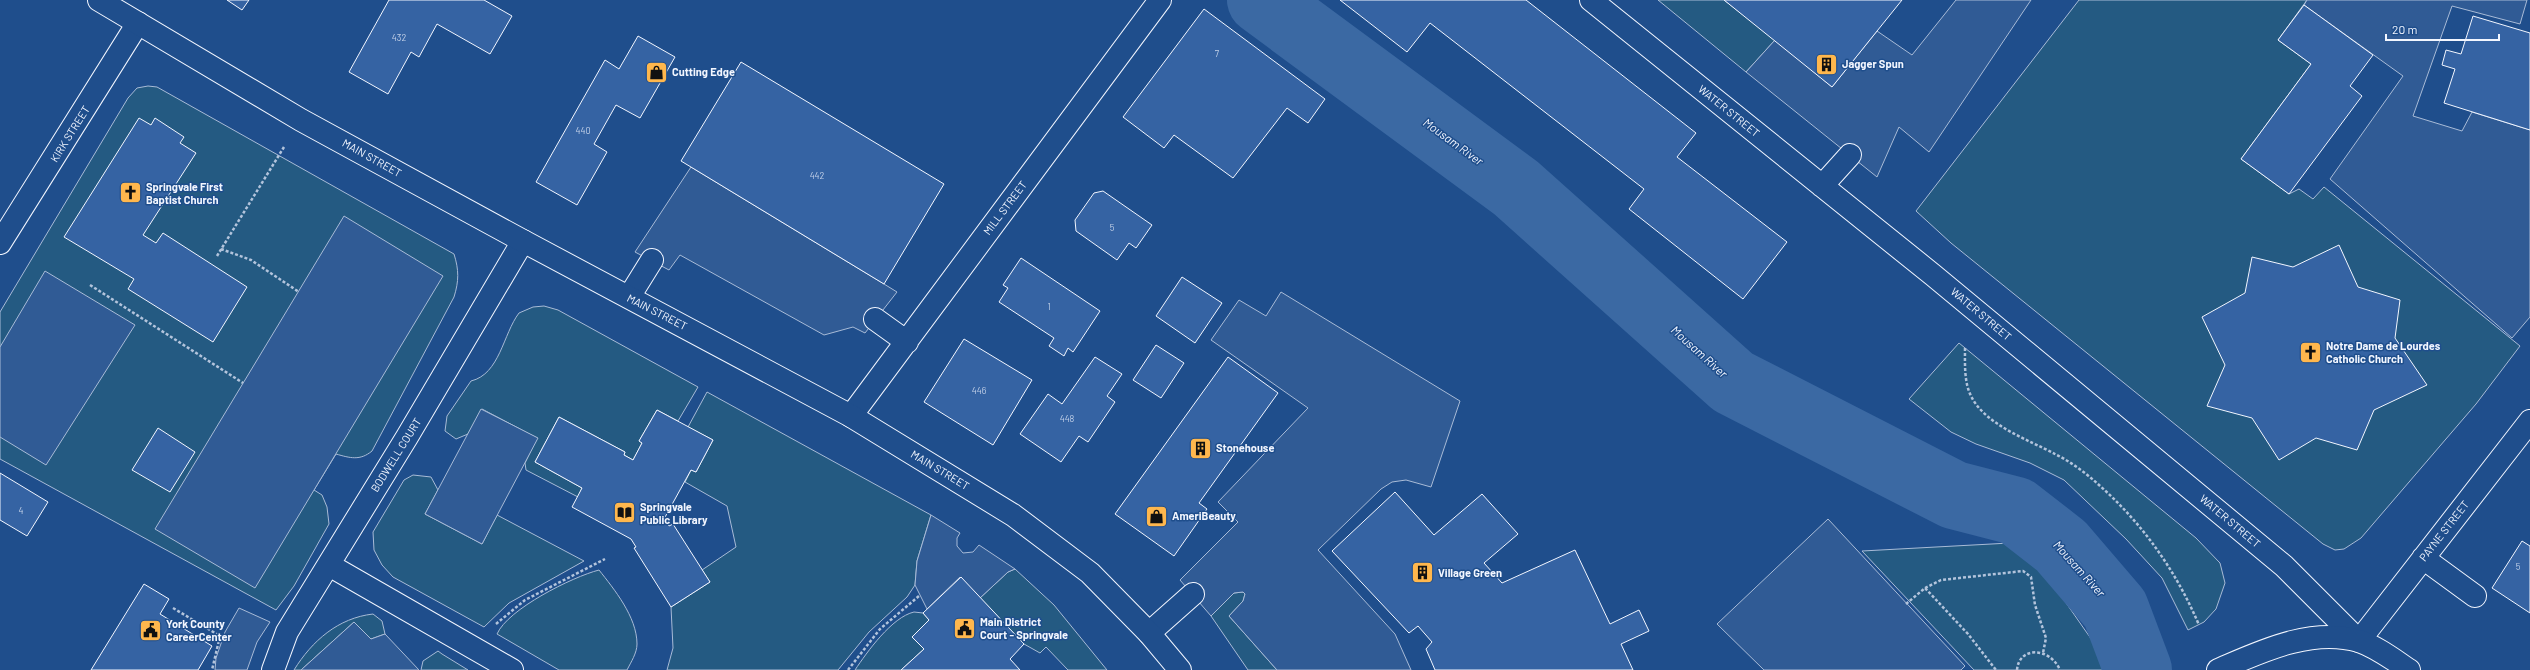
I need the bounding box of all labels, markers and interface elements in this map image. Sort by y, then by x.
scale bar [2386,16,2499,42]
text: 20 m [2392,22,2418,36]
house number: 432 [392,32,406,43]
house number: 7 [1215,48,1220,59]
building icon: Jagger Spun [1814,51,1840,77]
place label: Jagger Spun [1842,57,1904,70]
shop icon: Cutting Edge [644,59,670,85]
place label: Cutting Edge [672,65,735,78]
street label: WATER STREET [1696,82,1763,139]
street label: KIRK STREET [47,103,92,164]
water label: Mousam River [1421,115,1487,168]
house number: 440 [575,125,591,136]
street label: MAIN STREET [340,136,404,179]
house number: 442 [810,170,825,181]
street label: MILL STREET [980,178,1029,237]
church icon: Springvale First Baptist Church [118,180,144,206]
place label: Springvale First Baptist Church [146,180,223,206]
house number: 5 [1110,222,1115,233]
street label: WATER STREET [1948,284,2014,343]
street label: MAIN STREET [625,291,689,332]
house number: 1 [1047,301,1051,312]
water label: Mousam River [1669,322,1731,381]
church icon: Notre Dame de Lourdes Catholic Church [2298,339,2324,365]
place label: Notre Dame de Lourdes Catholic Church [2326,339,2441,365]
house number: 446 [972,385,987,396]
house number: 448 [1060,413,1075,424]
street label: BODWELL COURT [368,415,424,494]
building icon: Stonehouse [1187,435,1213,461]
place label: Stonehouse [1216,441,1274,454]
street label: MAIN STREET [909,447,972,492]
street label: WATER STREET [2197,491,2263,550]
street label: PAYNE STREET [2416,498,2471,564]
library icon: Springvale Public Library [612,500,638,526]
place label: Springvale Public Library [640,500,708,526]
shop icon: AmeriBeauty [1143,503,1169,529]
house number: 4 [19,505,24,516]
place label: AmeriBeauty [1172,509,1236,522]
water label: Mousam River [2051,537,2109,600]
building icon: Village Green [1410,560,1436,586]
house number: 5 [2516,561,2521,572]
place label: Village Green [1438,566,1502,579]
public building icon: Main District Court - Springvale [952,615,978,641]
place label: Main District Court - Springvale [980,615,1068,641]
public building icon: York County CareerCenter [138,617,164,643]
place label: York County CareerCenter [166,617,233,643]

